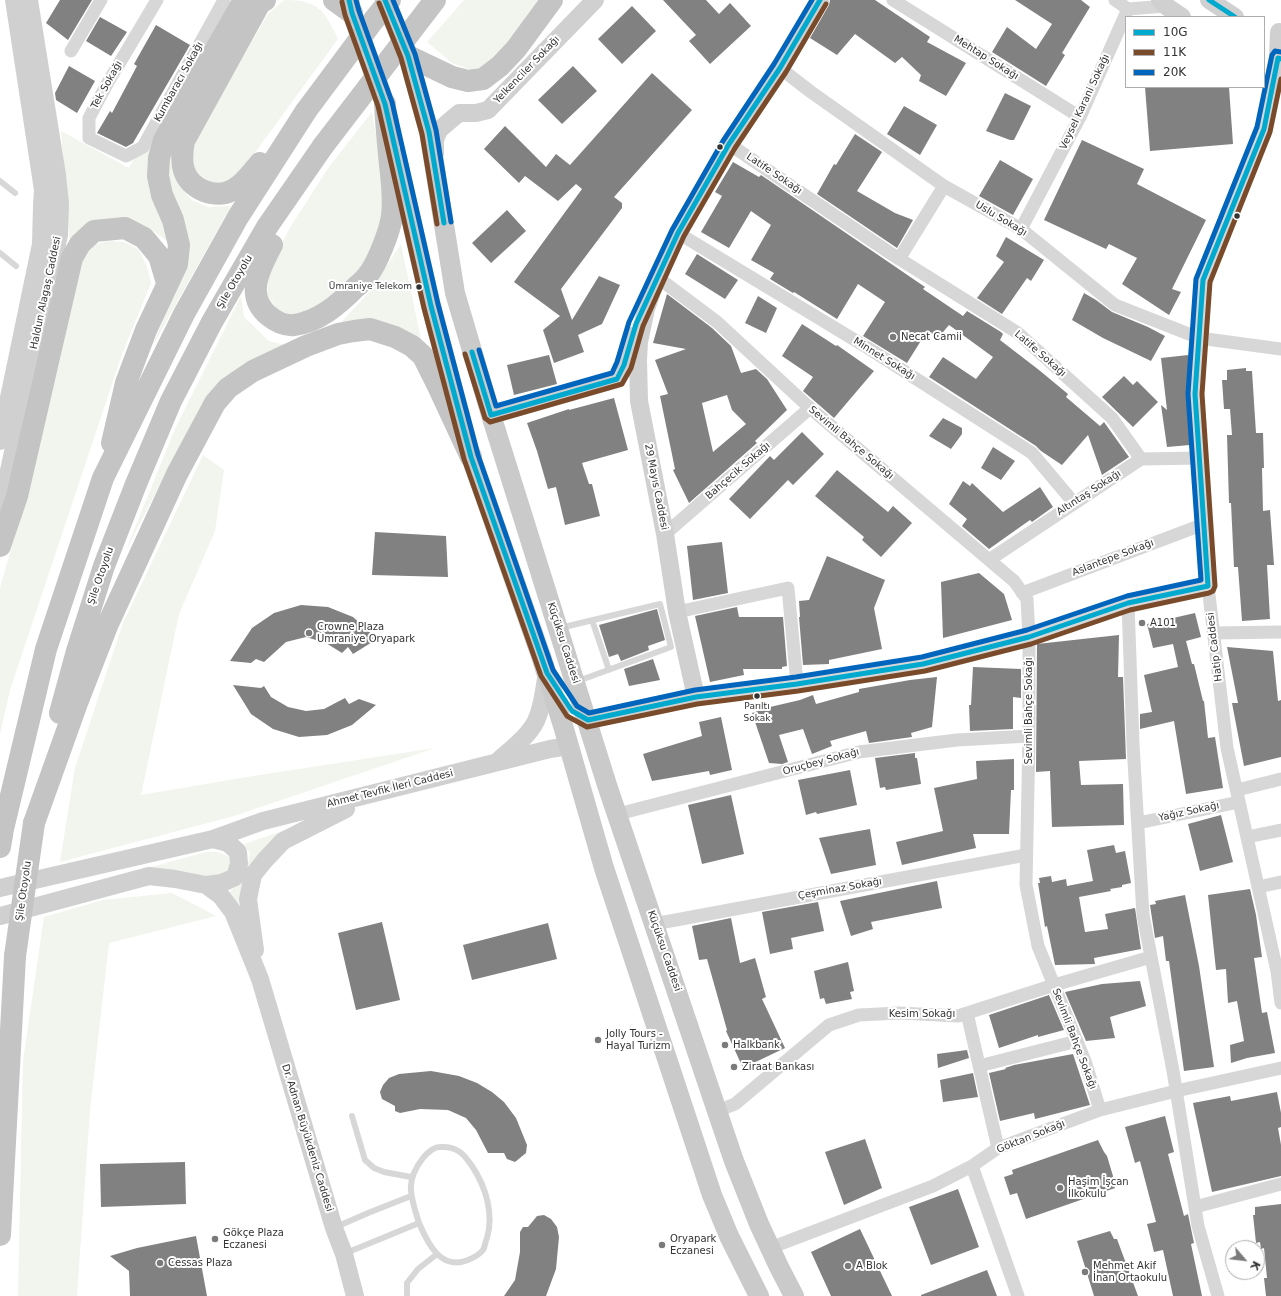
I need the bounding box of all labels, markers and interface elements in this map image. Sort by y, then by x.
legend [1125,16,1265,88]
text: 10G [1163,25,1188,39]
street label: Mehtap Sokağı [951,33,1021,83]
street label: Yelkenciler Sokağı [492,34,562,106]
street label: Kumbaracı Sokağı [152,40,206,124]
text: 11K [1163,45,1186,59]
street label: Veysel Karani Sokağı [1058,52,1112,152]
street label: Tek Sokağı [89,59,125,111]
text: 20K [1163,65,1186,79]
unlabelled marker [715,142,725,152]
street label: Latife Sokağı [744,151,804,197]
street label: Uslu Sokağı [973,199,1029,239]
unlabelled marker [1232,211,1242,221]
street label: Haldun Alagaş Caddesi [28,235,64,351]
street label: Şile Otoyolu [215,253,255,311]
place label: Ümraniye Telekom [329,282,412,292]
marker: Ümraniye Telekom [414,282,424,292]
street label: Latife Sokağı [1012,328,1068,380]
place label: Necat Camii [901,331,962,343]
marker: Necat Camii [888,332,898,342]
street label: Minnet Sokağı [851,335,917,383]
street label: Sevimli Bahçe Sokağı [806,404,896,482]
street label: Bahçecik Sokağı [703,440,773,502]
street label: 29 Mayıs Caddesi [642,443,670,531]
street label: Altıntaş Sokağı [1055,468,1123,518]
street label: Aslantepe Sokağı [1071,537,1155,579]
street label: Şile Otoyolu [86,546,116,606]
street label: Küçüksu Caddesi [544,601,582,685]
street label: Hatip Caddesi [1205,612,1225,682]
place label: A101 [1150,617,1176,629]
marker: A101 [1137,618,1147,628]
place label: Crowne Plaza Umraniye Oryapark [317,621,415,644]
marker: Crowne Plaza Umraniye Oryapark [304,628,314,638]
street label: Sevimli Bahçe Sokağı [1023,657,1035,765]
marker: Parıltı Sokak [752,691,762,701]
place label: Parıltı Sokak [744,702,770,723]
street label: Oruçbey Sokağı [781,746,861,778]
street label: Ahmet Tevfik İleri Caddesi [326,767,454,811]
street label: Yağız Sokağı [1158,800,1220,824]
street label: Şile Otoyolu [14,860,34,922]
street label: Çeşminaz Sokağı [797,876,883,902]
street label: Küçüksu Caddesi [645,909,683,993]
street label: Sevimli Bahçe Sokağı [1049,987,1099,1091]
street label: Kesim Sokağı [889,1008,955,1020]
place label: Jolly Tours - Hayal Turizm [606,1028,670,1052]
marker: Jolly Tours - Hayal Turizm [593,1035,603,1045]
place label: Halkbank [733,1039,780,1051]
marker: Halkbank [720,1040,730,1050]
place label: Ziraat Bankası [742,1061,814,1073]
marker: Ziraat Bankası [729,1062,739,1072]
street label: Dr. Adnan Büyükdeniz Caddesi [279,1063,335,1213]
street label: Göktan Sokağı [995,1118,1067,1156]
place label: Haşim İşcan İlkokulu [1068,1176,1129,1200]
marker: Haşim İşcan İlkokulu [1055,1183,1065,1193]
place label: Gökçe Plaza Eczanesi [223,1227,284,1250]
place label: Oryapark Eczanesi [670,1233,716,1256]
marker: Gökçe Plaza Eczanesi [210,1234,220,1244]
marker: Oryapark Eczanesi [657,1240,667,1250]
north arrow [1225,1240,1265,1280]
place label: Cessas Plaza [168,1257,232,1269]
marker: Cessas Plaza [155,1258,165,1268]
text: K [1247,1259,1263,1272]
place label: A Blok [856,1260,888,1272]
place label: Mehmet Akif İnan Ortaokulu [1093,1260,1167,1284]
marker: A Blok [843,1261,853,1271]
marker: Mehmet Akif İnan Ortaokulu [1080,1267,1090,1277]

